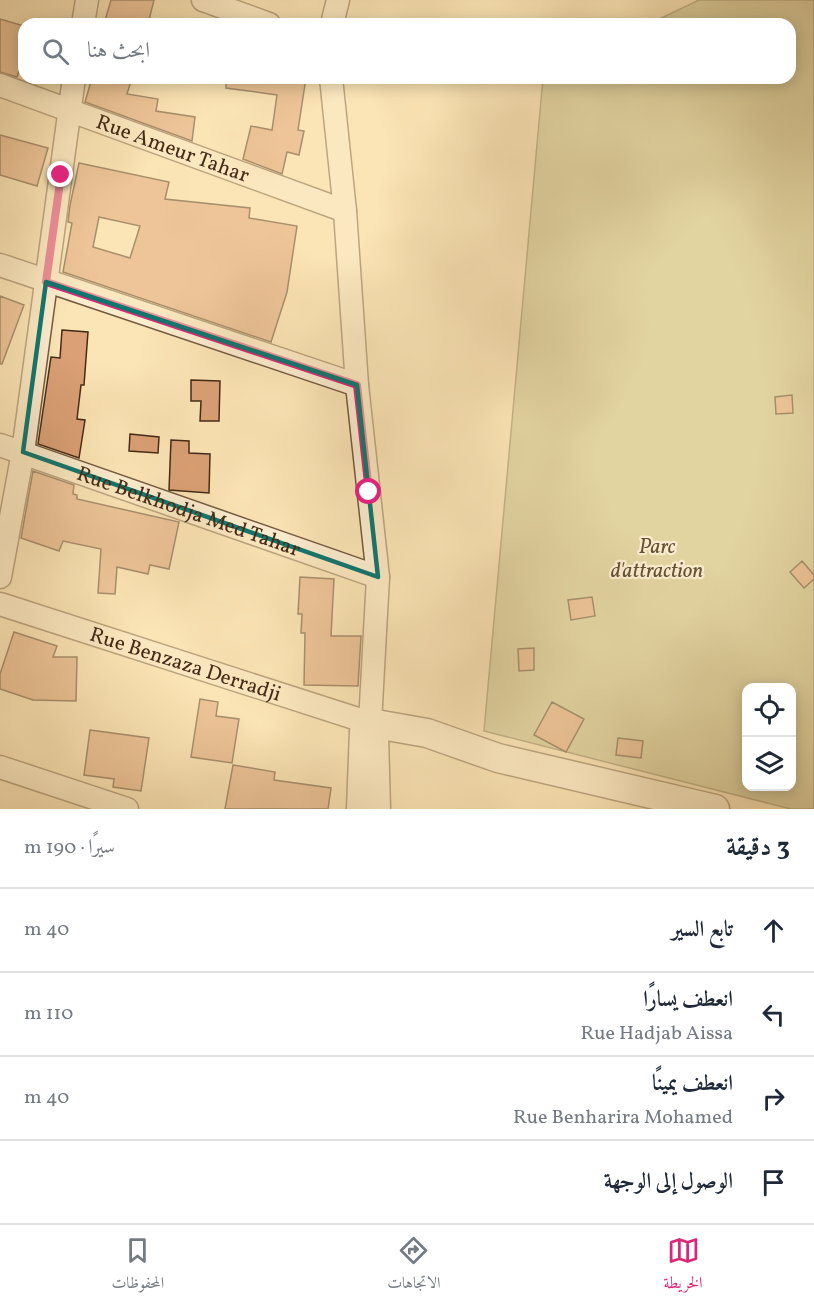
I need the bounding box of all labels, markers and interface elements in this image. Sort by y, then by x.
search box [18,18,796,84]
icon: search [39,35,72,68]
text: ابحث هنا [87,36,150,67]
street label: Rue Ameur Tahar [92,108,253,191]
route end [47,161,73,187]
street label: Rue Belkhodja Med Tahar [72,460,304,565]
route start [355,478,381,504]
park label: Parc d'attraction [611,533,703,586]
street label: Rue Benzaza Derradji [86,621,285,710]
map controls [742,683,796,791]
button: locate [742,683,796,737]
button: layers [742,737,796,791]
text: 3 دقيقة [726,830,790,866]
text: سيرًا · 190 m [24,834,115,862]
icon: ahead [757,914,790,947]
text: تابع السير [671,915,733,946]
text: 40 m [24,916,69,944]
text: انعطف يسارًا [643,985,733,1016]
icon: left [757,998,790,1031]
text: 110 m [24,1000,73,1028]
text: Rue Hadjab Aissa [581,1020,733,1048]
text: انعطف يمينًا [652,1069,733,1100]
icon: right [757,1082,790,1115]
text: 40 m [24,1084,69,1112]
text: Rue Benharira Mohamed [513,1104,733,1132]
icon: arrive [757,1166,790,1199]
text: الوصول إلى الوجهة [604,1167,733,1198]
tab: المحفوظات [112,1234,164,1298]
tab: الاتجاهات [387,1234,441,1298]
tab: الخريطة [664,1234,703,1298]

